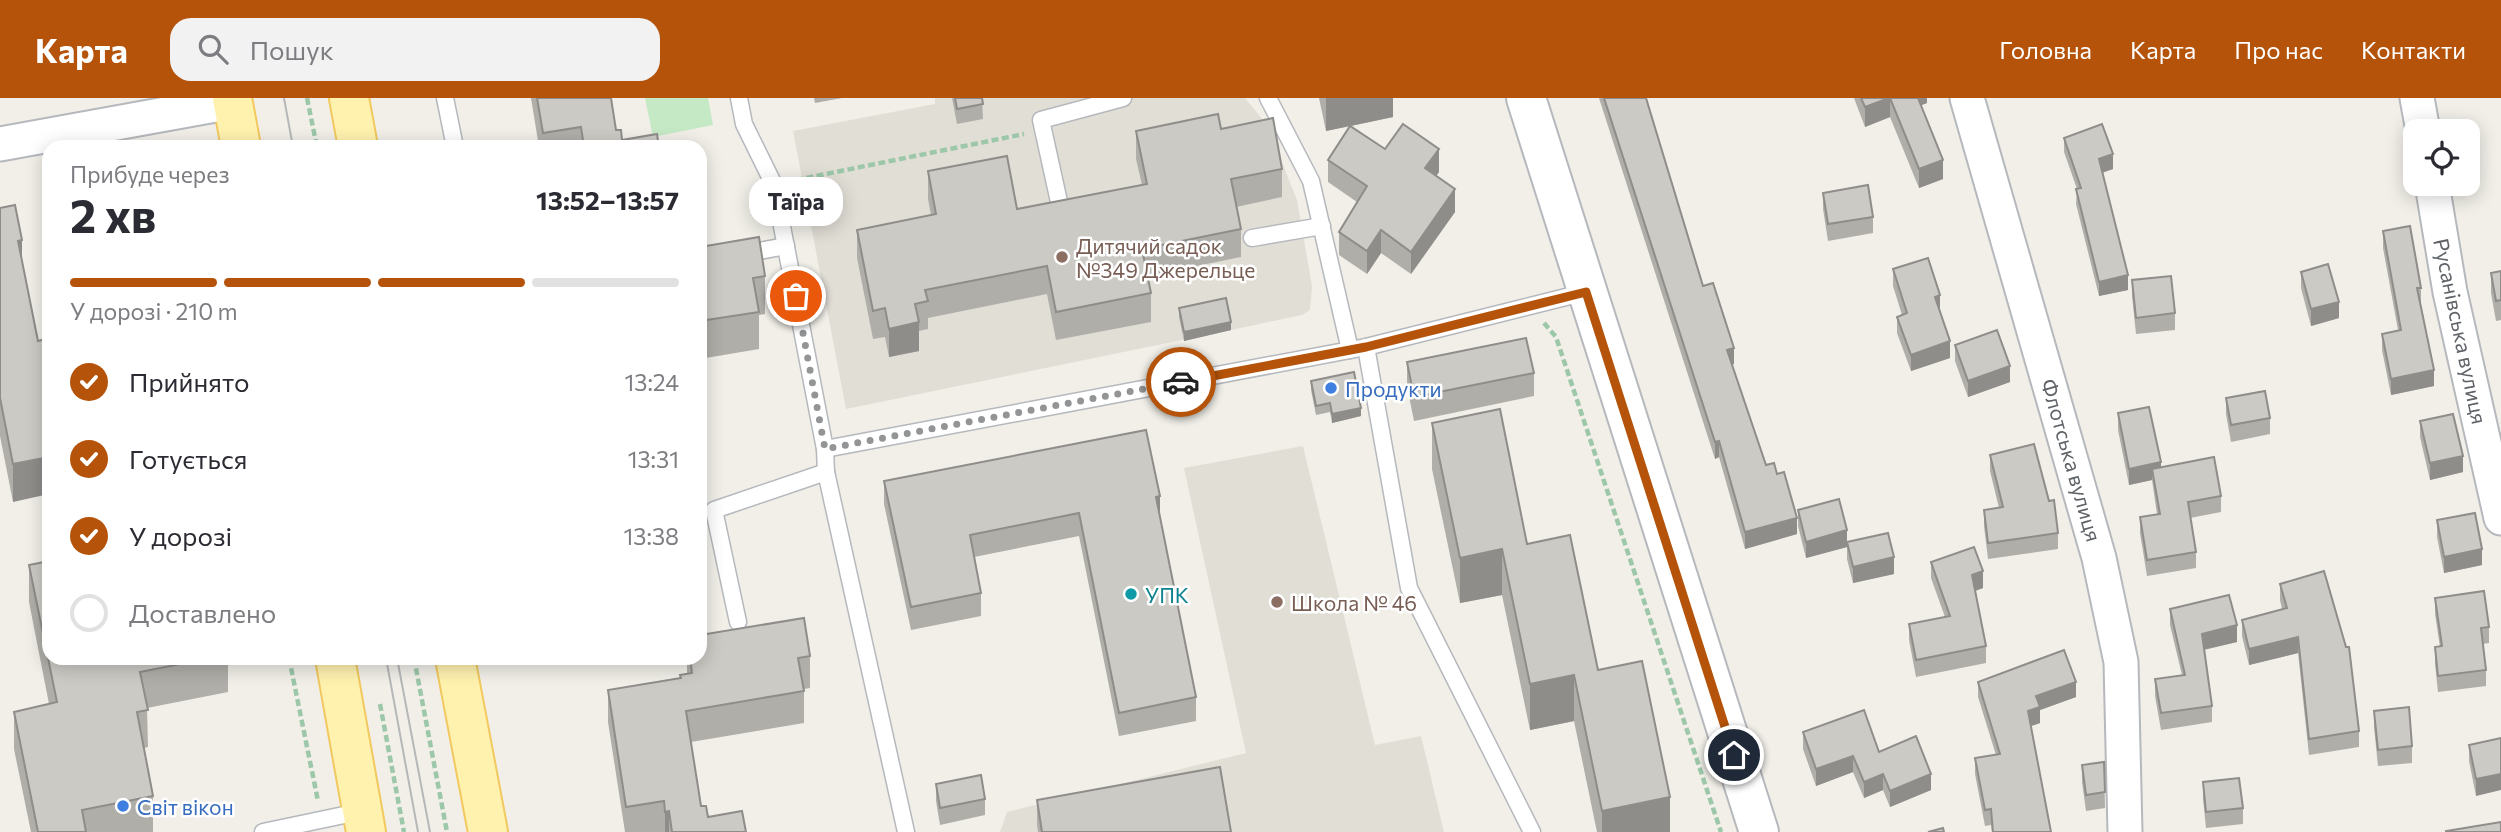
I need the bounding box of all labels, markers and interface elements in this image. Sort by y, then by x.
search box [170,18,660,81]
text: Карта [35,29,128,70]
icon: search [194,30,232,68]
text: Пошук [250,34,334,65]
text: Головна [1999,35,2092,64]
text: Карта [2130,35,2196,64]
text: Про нас [2234,35,2323,64]
text: Контакти [2361,35,2466,64]
map controls [2403,119,2480,196]
button: locate [2403,119,2480,196]
text: Прибуде через [70,160,230,188]
callout: Таїра [749,177,843,226]
text: 13:52–13:57 [536,184,679,215]
text: 2 хв [70,186,156,242]
text: Таїра [767,187,825,215]
place label: Дитячий садок №349 Джерельце [1076,233,1255,282]
street label: Русанівська вулиця [2429,236,2493,426]
marker: Дитячий садок №349 Джерельце [1054,249,1070,265]
pin [766,266,826,326]
icon: bag [777,277,815,315]
text: У дорозі · 210 m [70,297,238,325]
courier [1146,347,1216,417]
icon: check [70,363,108,401]
icon: car [1162,363,1200,401]
text: Прийнято [129,366,250,397]
text: 13:24 [624,368,679,396]
place label: Продукти [1345,376,1442,401]
street label: Флотська вулиця [2037,376,2107,544]
marker: Продукти [1323,380,1339,396]
icon: check [70,440,108,478]
text: Готується [129,443,247,474]
text: 13:31 [628,445,679,473]
icon: check [70,517,108,555]
text: У дорозі [129,520,232,551]
text: 13:38 [624,522,679,550]
place label: УПК [1145,582,1189,607]
marker: УПК [1123,586,1139,602]
place label: Школа № 46 [1291,590,1417,615]
marker: Школа № 46 [1269,594,1285,610]
text: Доставлено [129,597,276,628]
pin [1704,725,1764,785]
icon: home [1715,736,1753,774]
place label: Світ вікон [137,794,234,819]
marker: Світ вікон [115,798,131,814]

